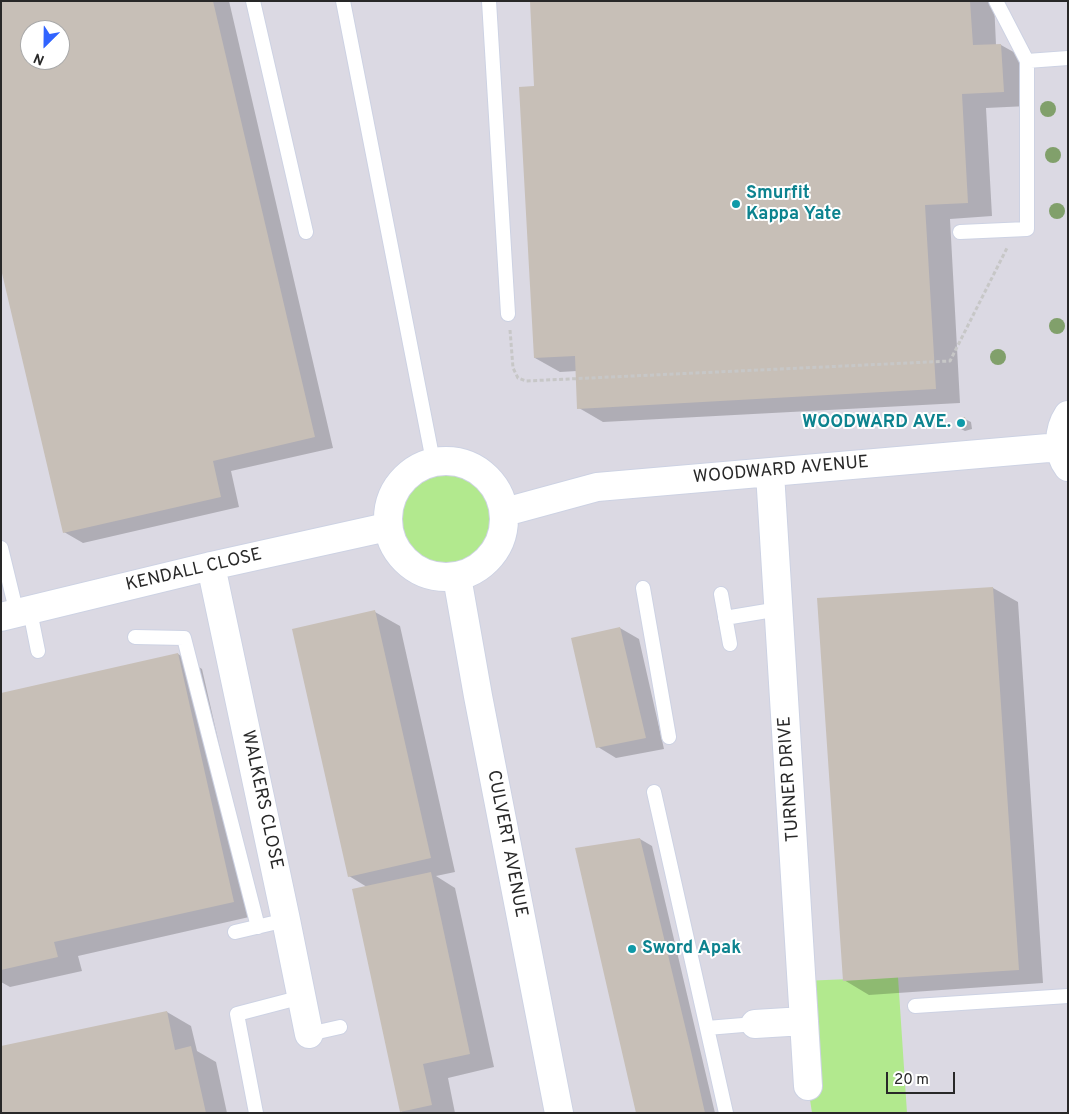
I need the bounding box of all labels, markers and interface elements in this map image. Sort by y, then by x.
north arrow [20,20,70,70]
text: N [31,49,47,68]
place label: Smurfit Kappa Yate [746,183,841,225]
marker: Smurfit Kappa Yate [730,198,742,210]
place label: WOODWARD AVE. [802,412,951,434]
marker: WOODWARD AVE. [955,417,967,429]
street label: WOODWARD AVENUE [692,453,870,489]
street label: KENDALL CLOSE [124,545,264,597]
street label: TURNER DRIVE [775,716,805,842]
street label: WALKERS CLOSE [236,728,286,872]
street label: CULVERT AVENUE [481,769,531,919]
place label: Sword Apak [642,938,741,960]
marker: Sword Apak [626,943,638,955]
scale bar [889,1062,958,1094]
text: 20 m [894,1071,929,1090]

